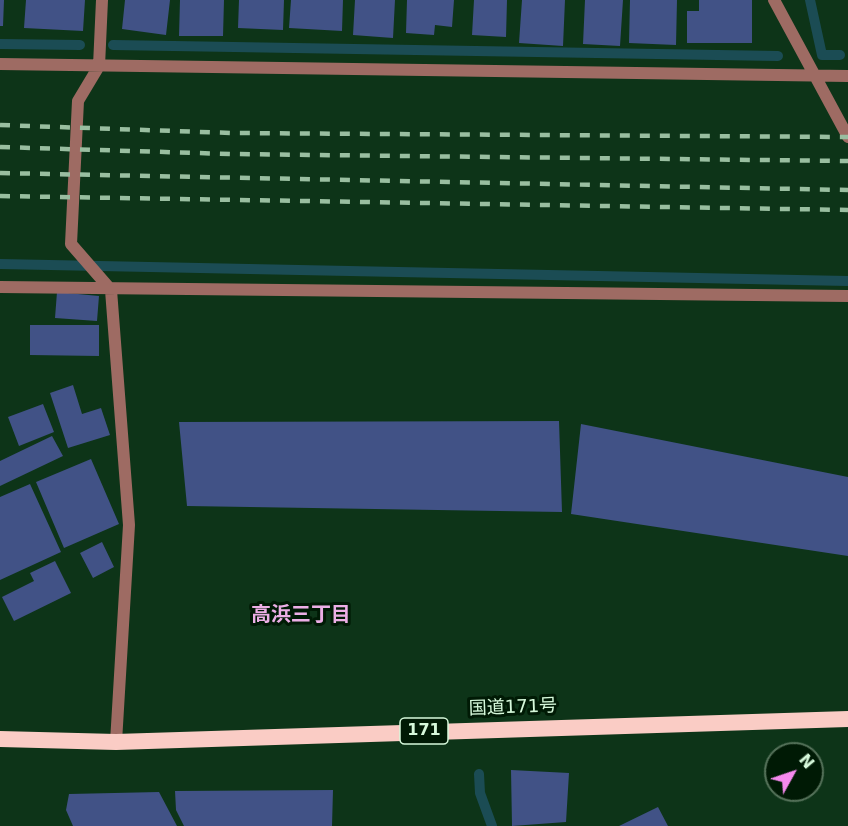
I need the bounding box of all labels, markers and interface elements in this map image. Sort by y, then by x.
district label: 高浜三丁目 [251,604,351,628]
street label: 国道171号 [468,696,558,720]
road number: 171 [400,718,448,744]
north arrow [764,742,824,802]
text: N [795,750,818,773]

